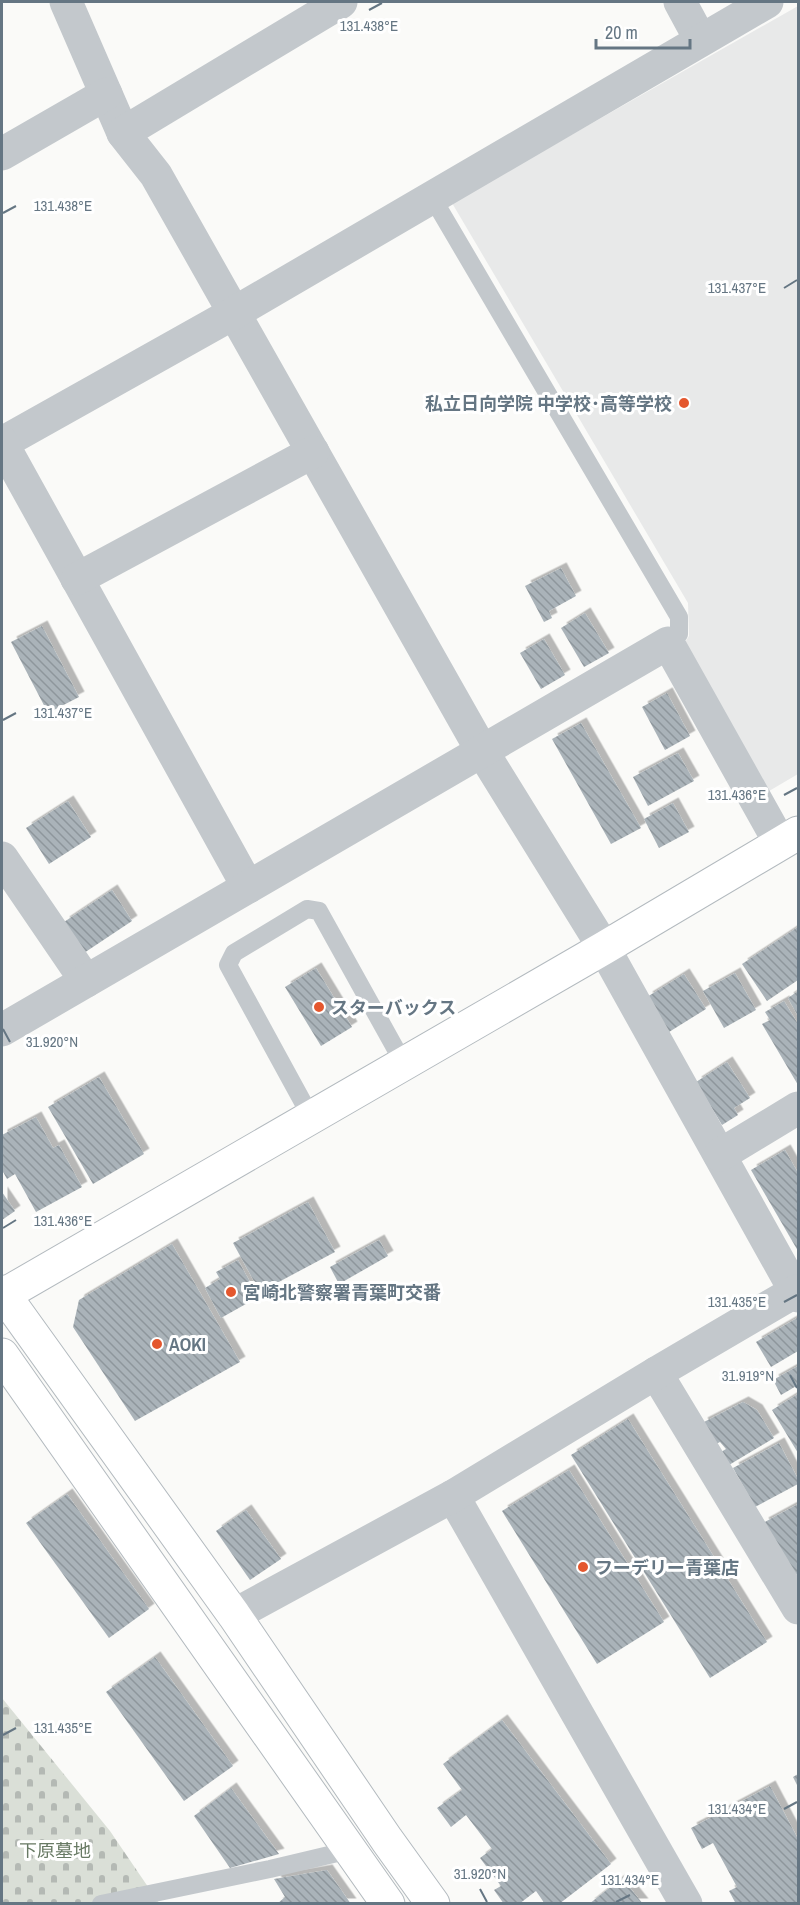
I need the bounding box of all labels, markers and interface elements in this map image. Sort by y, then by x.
scale bar [596,12,690,50]
text: 131.438°E [340,15,398,36]
text: 20 m [605,20,638,45]
text: 131.438°E [34,195,92,216]
text: 131.437°E [708,277,766,298]
place label: 私立日向学院 中学校･高等学校 [425,391,672,416]
marker: 私立日向学院 中学校･高等学校 [677,396,691,410]
text: 131.437°E [34,702,92,723]
text: 131.436°E [708,784,766,805]
place label: スターバックス [331,995,456,1020]
marker: スターバックス [312,1000,326,1014]
text: 31.920°N [26,1031,78,1052]
text: 131.436°E [34,1210,92,1231]
place label: 宮崎北警察署青葉町交番 [243,1280,441,1305]
marker: 宮崎北警察署青葉町交番 [224,1285,238,1299]
text: 131.435°E [708,1291,766,1312]
place label: AOKI [169,1332,206,1357]
marker: AOKI [150,1337,164,1351]
text: 31.919°N [722,1365,774,1386]
place label: フーデリー青葉店 [595,1555,739,1580]
marker: フーデリー青葉店 [576,1560,590,1574]
text: 131.435°E [34,1717,92,1738]
text: 131.434°E [708,1798,766,1819]
park label: 下原墓地 [19,1838,91,1863]
text: 31.920°N [454,1863,506,1884]
text: 131.434°E [601,1869,659,1890]

